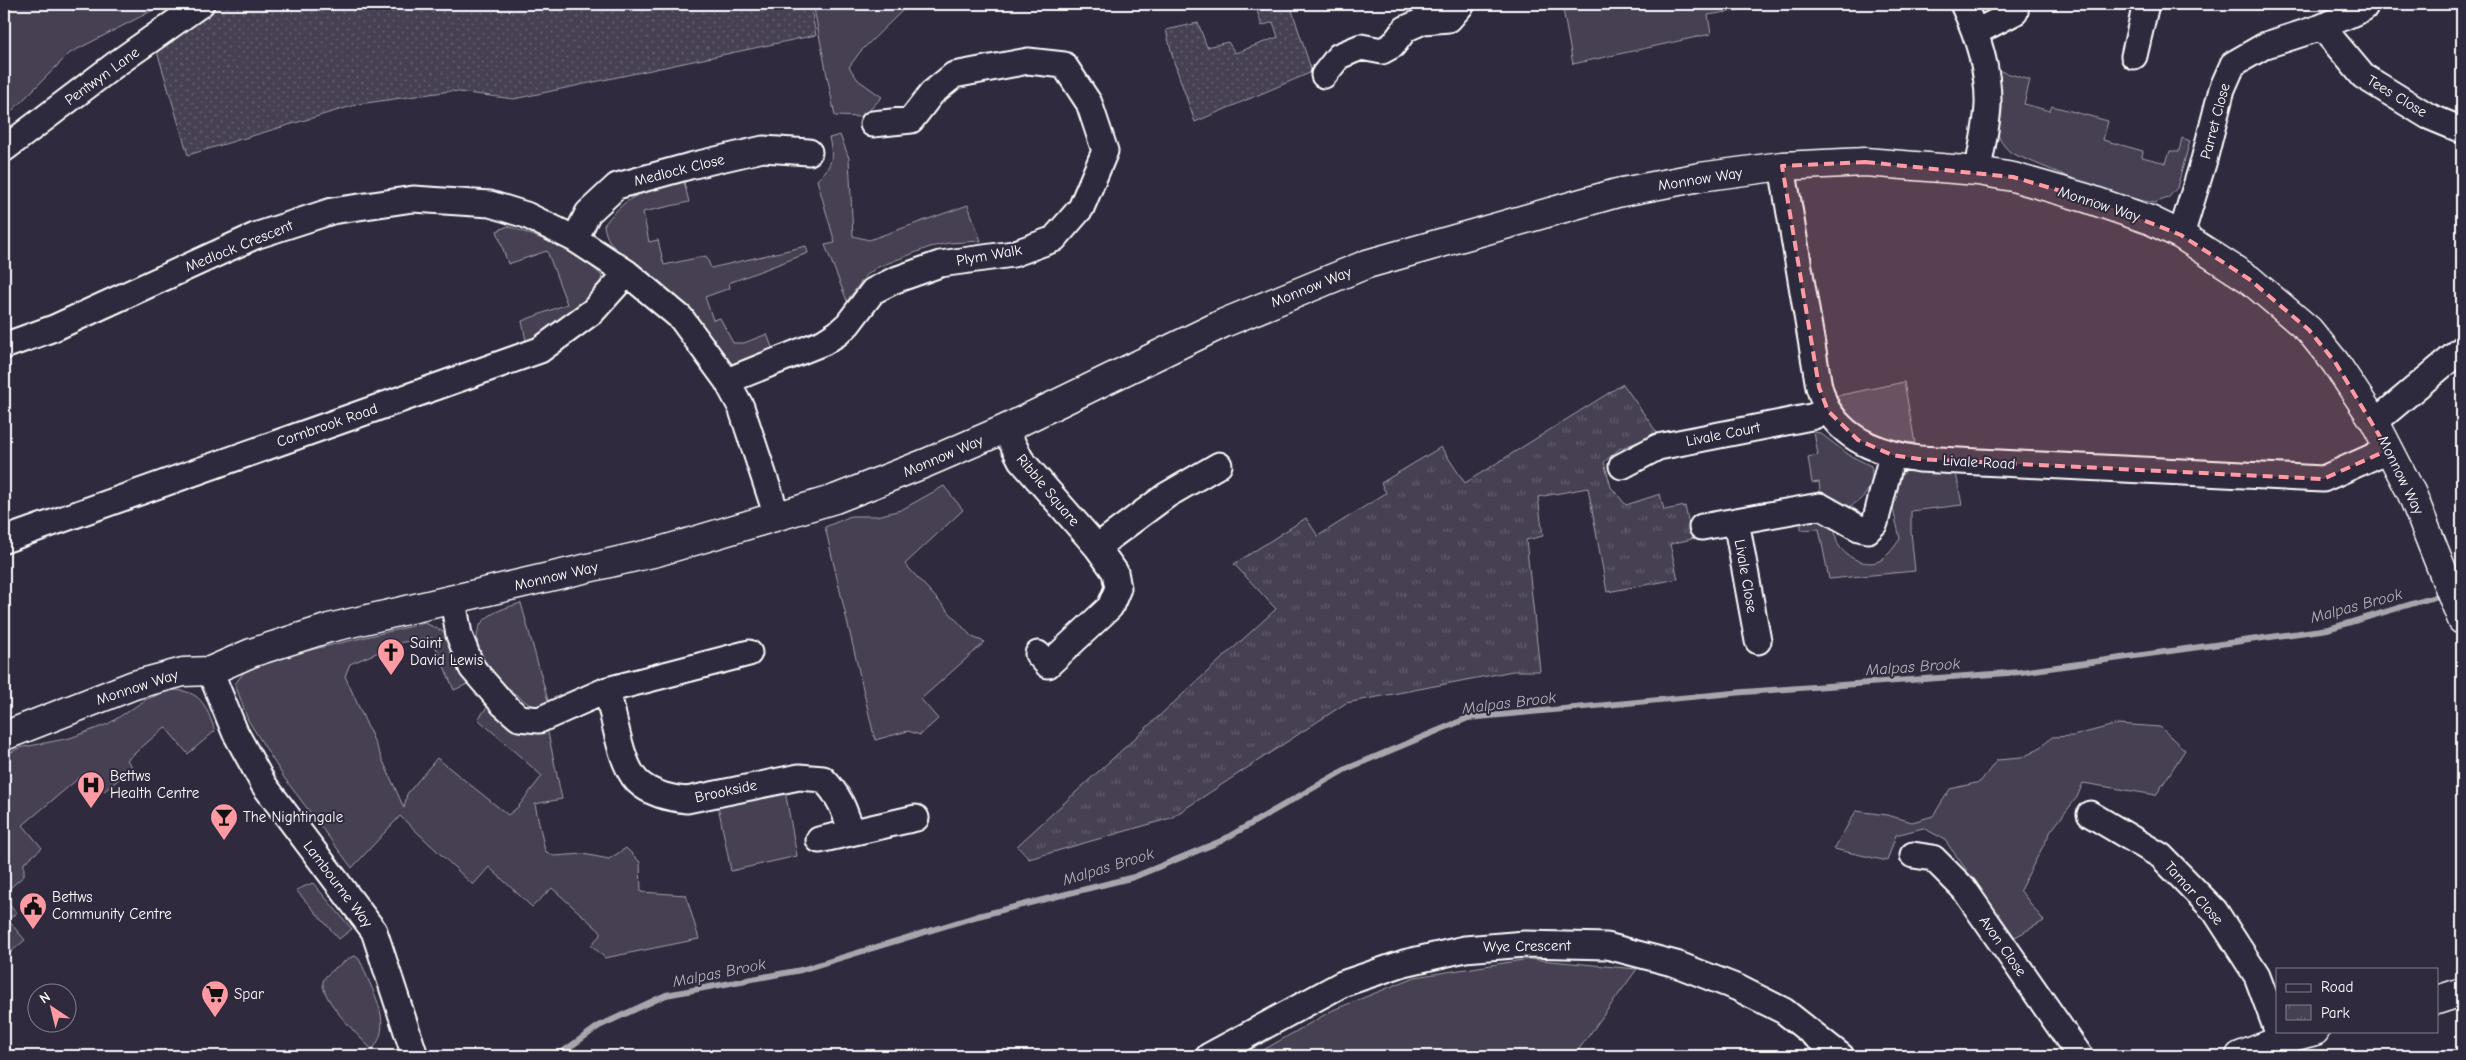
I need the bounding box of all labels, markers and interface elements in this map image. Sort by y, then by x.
street label: Pentwyn Lane [61,43,143,109]
street label: Tees Close [2364,71,2431,121]
street label: Parret Close [2196,81,2234,161]
street label: Medlock Close [632,150,727,190]
street label: Monnow Way [1656,163,1744,195]
street label: Monnow Way [2056,182,2143,226]
street label: Medlock Crescent [182,216,296,276]
street label: Plym Walk [955,240,1024,270]
street label: Monnow Way [1268,263,1354,311]
street label: Cornbrook Road [274,399,380,451]
street label: Livale Court [1684,418,1762,450]
street label: Monnow Way [900,431,986,481]
street label: Monnow Way [2374,433,2428,518]
street label: Ribble Square [1013,450,1084,530]
street label: Livale Road [1942,451,2016,473]
street label: Livale Close [1731,538,1761,615]
street label: Monnow Way [512,558,600,594]
water label: Malpas Brook [2307,585,2404,627]
place label: Saint David Lewis [410,634,483,669]
church icon: Saint David Lewis [376,637,406,676]
water label: Malpas Brook [1864,655,1961,679]
street label: Monnow Way [94,665,181,709]
water label: Malpas Brook [1460,688,1557,718]
place label: Bettws Health Centre [110,767,200,802]
hospital icon: Bettws Health Centre [76,770,106,809]
street label: Brookside [693,776,759,806]
bar icon: The Nightingale [209,802,239,841]
place label: The Nightingale [243,808,344,826]
street label: Lambourne Way [299,837,377,931]
water label: Malpas Brook [1060,844,1156,890]
street label: Tamar Close [2161,858,2228,929]
place label: Bettws Community Centre [52,888,172,923]
public building icon: Bettws Community Centre [18,891,48,930]
street label: Avon Close [1976,912,2031,980]
street label: Wye Crescent [1483,936,1572,956]
water label: Malpas Brook [670,955,767,991]
legend [2276,968,2438,1032]
text: Road [2321,978,2353,996]
supermarket icon: Spar [200,979,230,1018]
north arrow [28,982,78,1032]
place label: Spar [234,985,264,1003]
text: N [36,988,53,1007]
text: Park [2321,1004,2350,1022]

